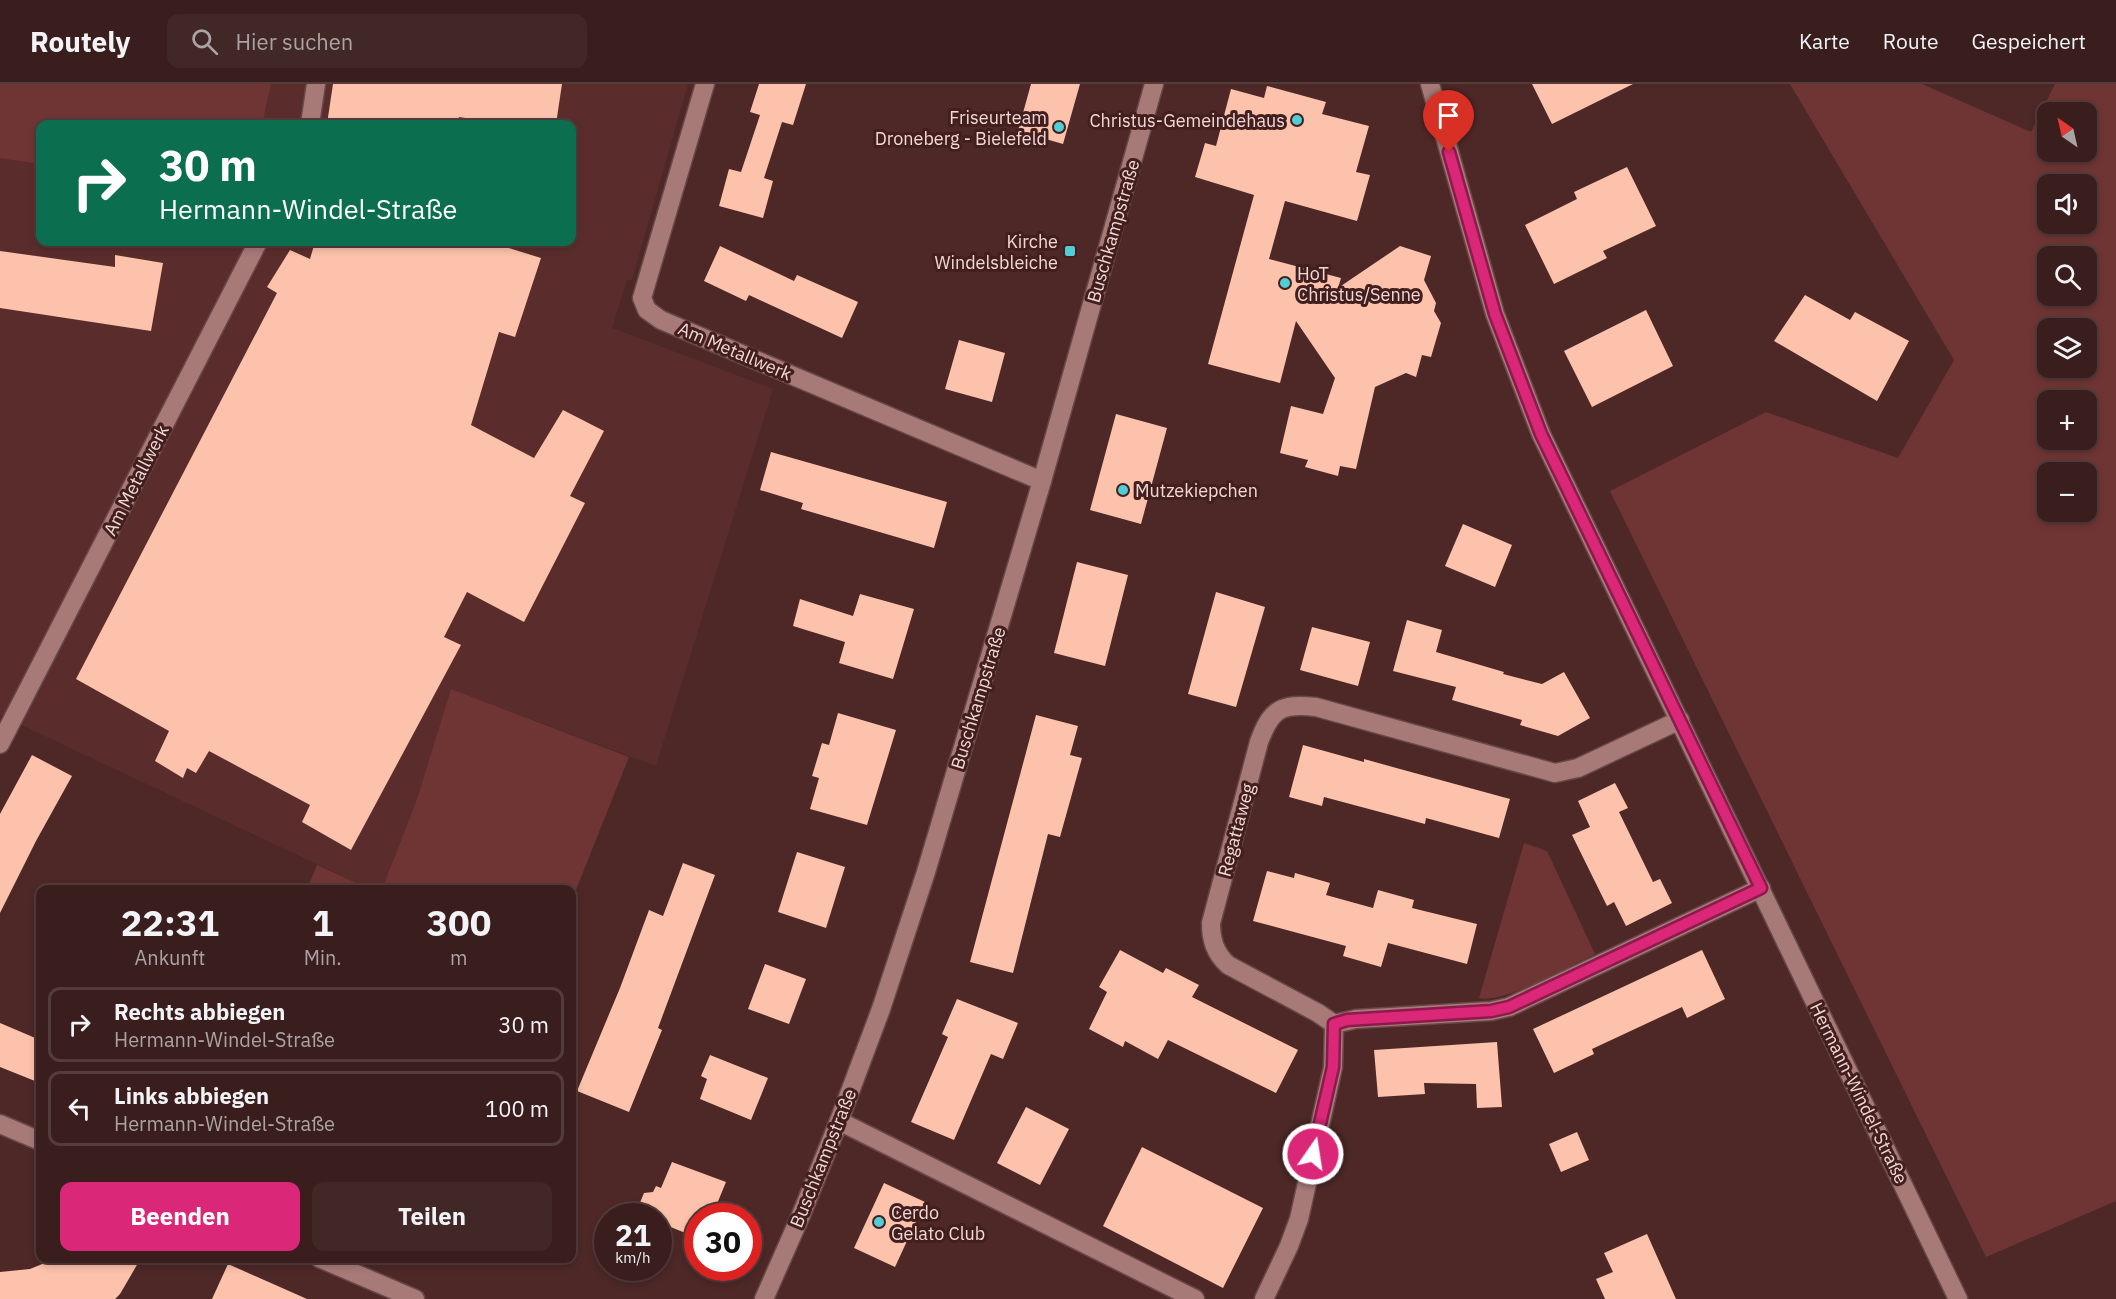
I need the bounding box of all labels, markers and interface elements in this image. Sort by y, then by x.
search box [167,14,587,68]
text: Routely [30,23,131,60]
icon: search [188,25,221,58]
text: Hier suchen [236,27,353,56]
text: Karte [1799,27,1850,55]
text: Route [1883,27,1939,55]
text: Gespeichert [1972,27,2086,55]
pin [1423,90,1474,152]
icon: arrive [1432,99,1465,132]
north arrow [2037,102,2097,162]
map controls [2037,102,2097,522]
place label: Friseurteam Droneberg - Bielefeld [875,106,1047,150]
place label: Christus-Gemeindehaus [1089,109,1285,132]
marker: Christus-Gemeindehaus [1290,113,1304,127]
marker: Friseurteam Droneberg - Bielefeld [1052,120,1066,134]
text: 30 m [159,138,257,193]
icon: right [60,144,138,222]
street label: Buschkampstraße [1082,157,1144,305]
button: sound [2037,174,2097,234]
text: Hermann-Windel-Straße [159,191,457,226]
place label: Kirche Windelsbleiche [934,230,1058,274]
marker: Kirche Windelsbleiche [1063,244,1077,258]
button: search [2037,246,2097,306]
place label: HoT Christus/Senne [1297,262,1421,306]
marker: HoT Christus/Senne [1278,276,1292,290]
street label: Am Metallwerk [675,317,796,385]
button: layers [2037,318,2097,378]
button: + [2037,390,2097,450]
street label: Am Metallwerk [98,420,174,539]
button: − [2037,462,2097,522]
place label: Mutzekiepchen [1135,479,1258,502]
marker: Mutzekiepchen [1116,483,1130,497]
street label: Buschkampstraße [945,624,1011,772]
street label: Regattaweg [1213,781,1260,879]
text: 22:31 [121,899,219,946]
text: 1 [312,899,334,946]
text: 300 [426,899,491,946]
text: Ankunft [134,944,205,971]
text: Min. [304,944,342,971]
text: m [450,944,468,971]
text: Rechts abbiegen [114,997,285,1026]
street label: Hermann-Windel-Straße [1805,999,1913,1188]
icon: right [63,1008,96,1041]
text: 30 m [498,1010,549,1039]
text: Hermann-Windel-Straße [114,1026,335,1053]
text: Links abbiegen [114,1081,269,1110]
street label: Buschkampstraße [785,1085,861,1231]
icon: left [63,1092,96,1125]
text: 100 m [485,1094,549,1123]
text: Hermann-Windel-Straße [114,1110,335,1137]
position arrow [1281,1122,1345,1186]
button: Beenden [60,1182,300,1251]
button: Teilen [312,1182,552,1251]
place label: Cerdo Gelato Club [891,1201,985,1245]
speed limit sign: 30 [684,1203,762,1281]
text: 21 [615,1215,651,1254]
marker: Cerdo Gelato Club [872,1215,886,1229]
text: km/h [615,1248,651,1267]

